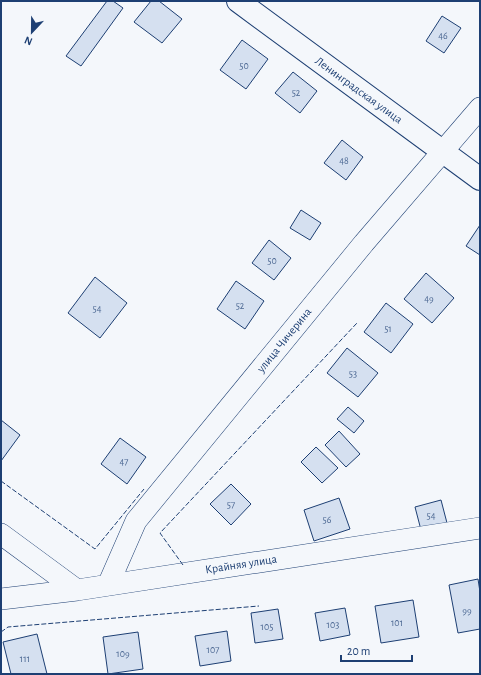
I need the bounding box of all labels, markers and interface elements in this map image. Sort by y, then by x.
north arrow [12,12,52,52]
house number: 46 [438,31,448,41]
text: N [23,34,34,47]
street label: Ленинградская улица [313,54,405,127]
house number: 50 [239,61,249,71]
house number: 52 [292,88,301,98]
house number: 48 [339,156,349,166]
house number: 50 [267,256,277,266]
house number: 49 [424,294,434,304]
house number: 52 [236,301,245,311]
house number: 54 [93,304,102,314]
street label: улица Чичерина [254,305,315,376]
house number: 51 [384,324,392,334]
house number: 53 [349,369,357,379]
house number: 47 [120,457,128,467]
house number: 57 [227,500,235,510]
house number: 54 [427,511,436,521]
house number: 56 [323,515,332,525]
street label: Крайняя улица [204,552,278,577]
house number: 99 [462,606,472,616]
house number: 101 [391,618,403,628]
house number: 103 [327,620,339,630]
house number: 105 [261,622,273,632]
scale bar [341,637,412,663]
house number: 107 [207,645,219,655]
text: 20 m [347,645,370,657]
house number: 109 [116,649,130,659]
house number: 111 [20,654,30,664]

